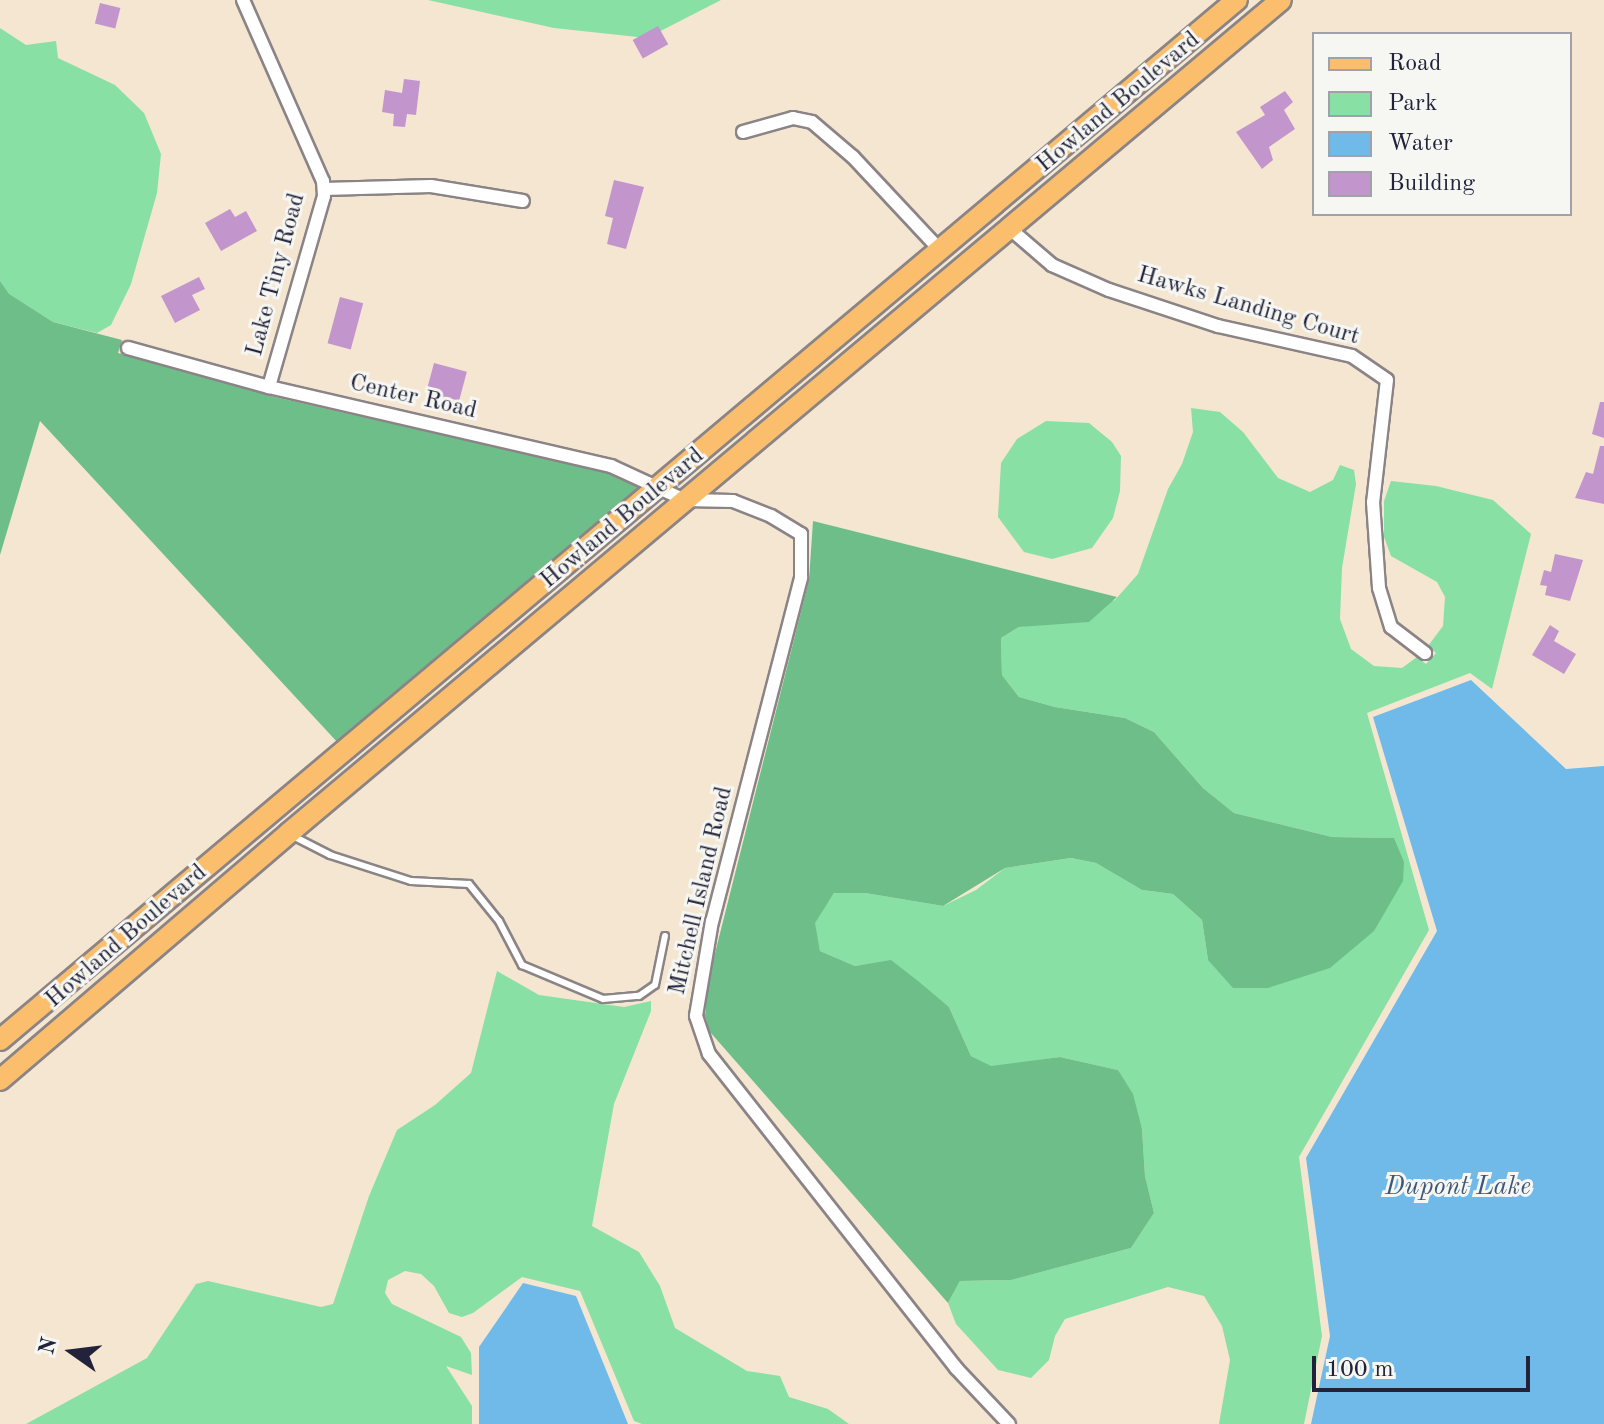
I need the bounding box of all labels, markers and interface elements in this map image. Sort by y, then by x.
street label: Howland Boulevard [1031,26,1207,180]
legend [1312,32,1572,216]
text: Road [1388,52,1441,76]
text: Park [1388,92,1437,116]
text: Water [1388,132,1453,156]
text: Building [1388,172,1475,196]
street label: Lake Tiny Road [241,190,313,360]
street label: Hawks Landing Court [1133,261,1363,353]
street label: Center Road [347,369,479,427]
street label: Howland Boulevard [535,442,711,596]
street label: Mitchell Island Road [664,784,740,998]
street label: Howland Boulevard [40,859,214,1015]
water label: Dupont Lake [1385,1172,1531,1204]
north arrow [32,1312,112,1392]
text: N [36,1335,61,1357]
scale bar [1316,1340,1534,1390]
text: 100 m [1326,1358,1394,1382]

